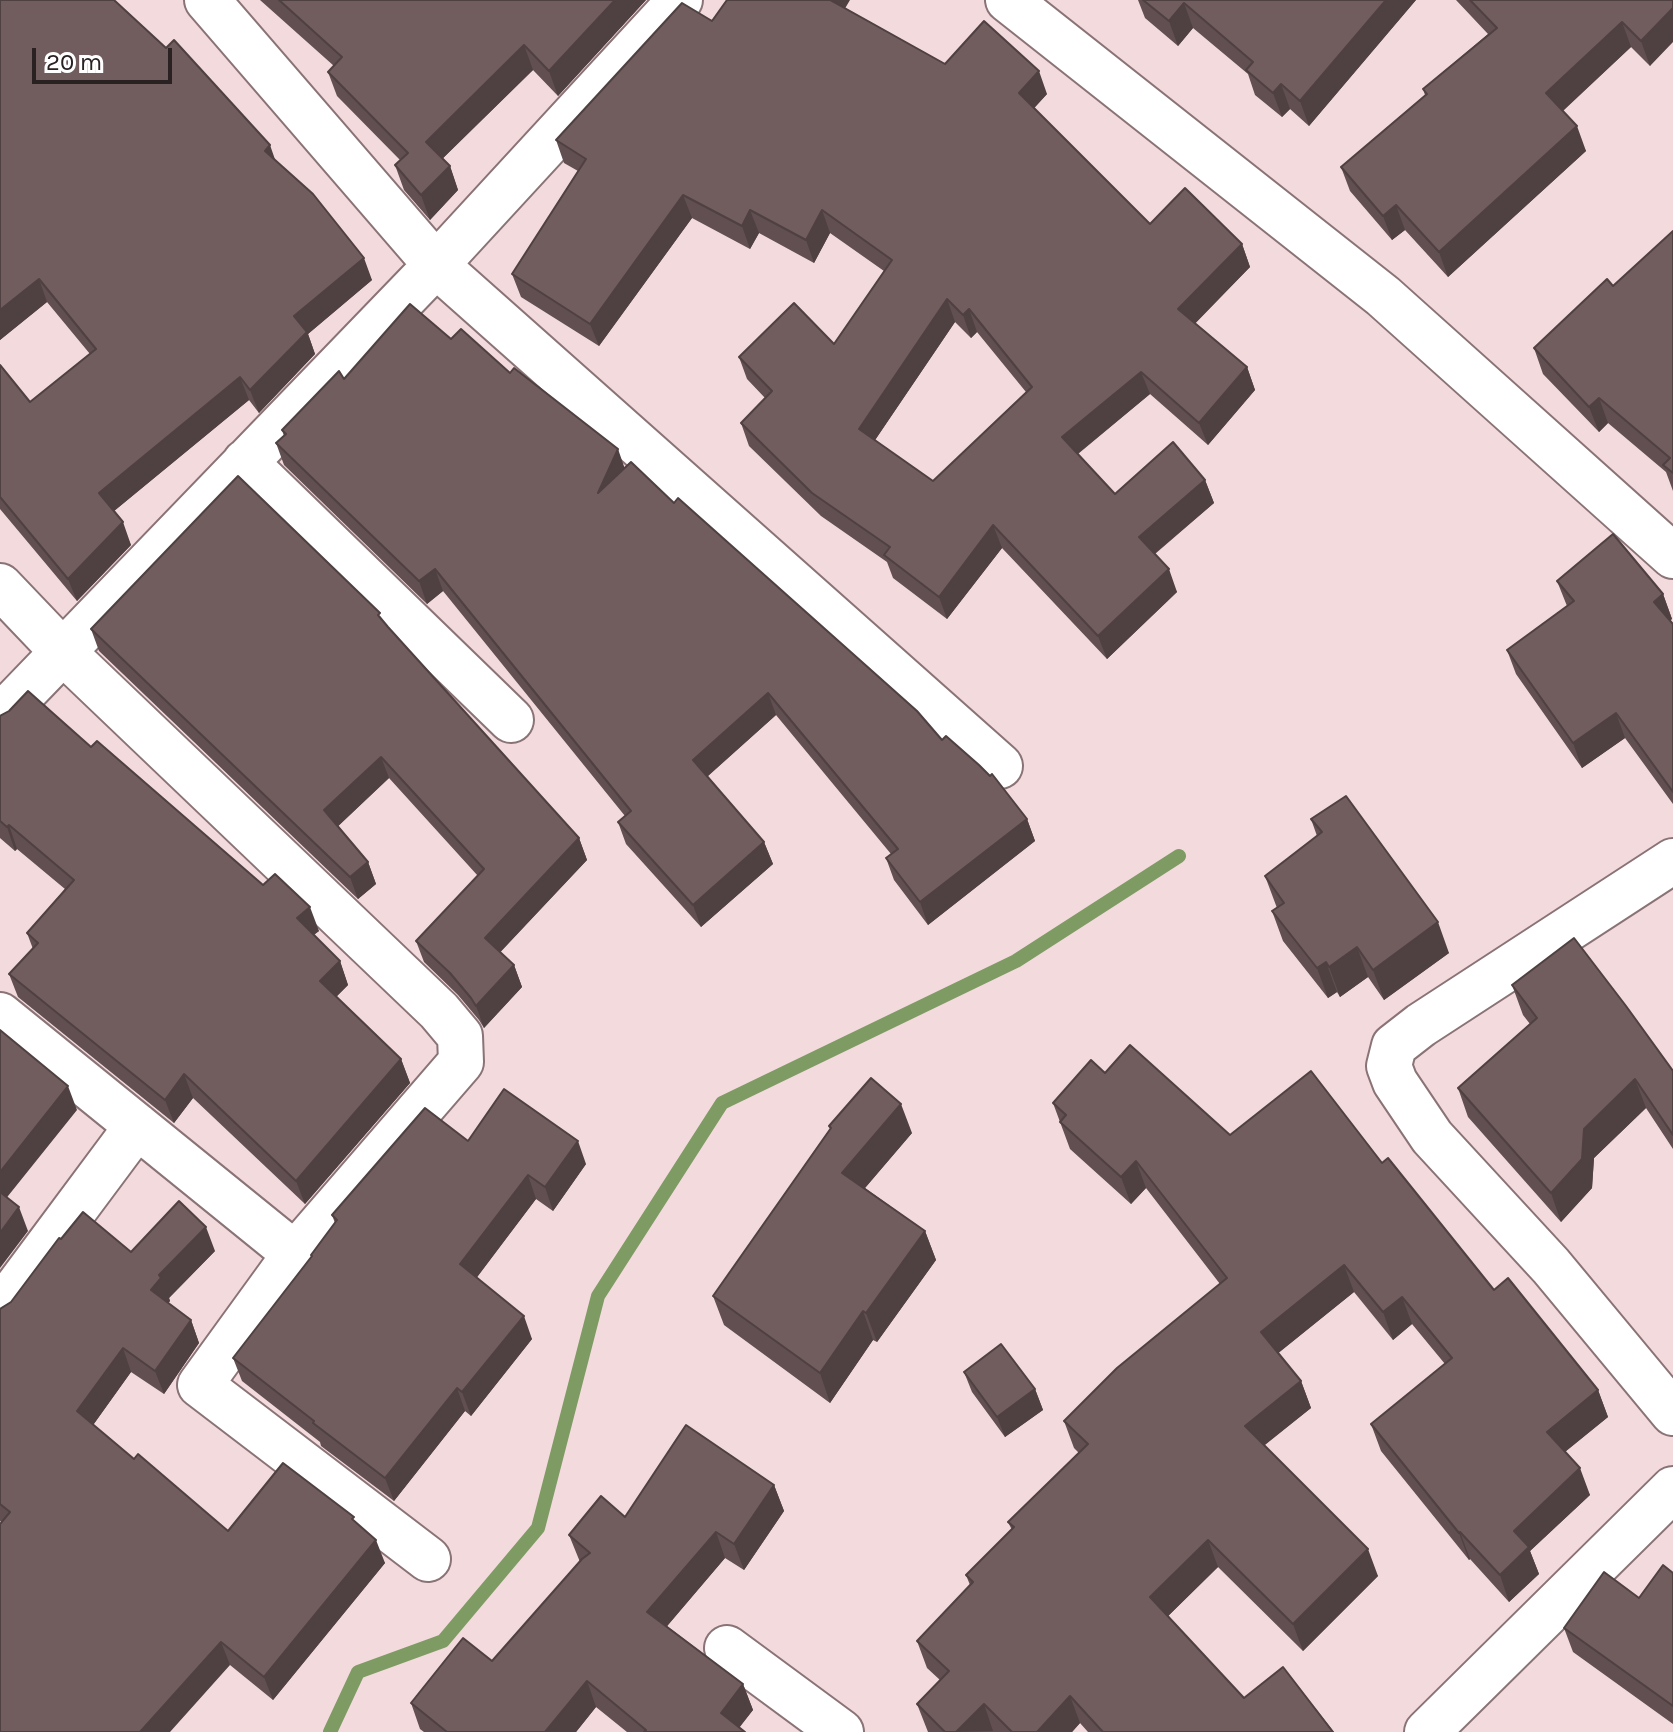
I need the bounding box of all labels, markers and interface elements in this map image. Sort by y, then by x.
scale bar [36,32,176,82]
text: 20 m [46,48,102,76]

